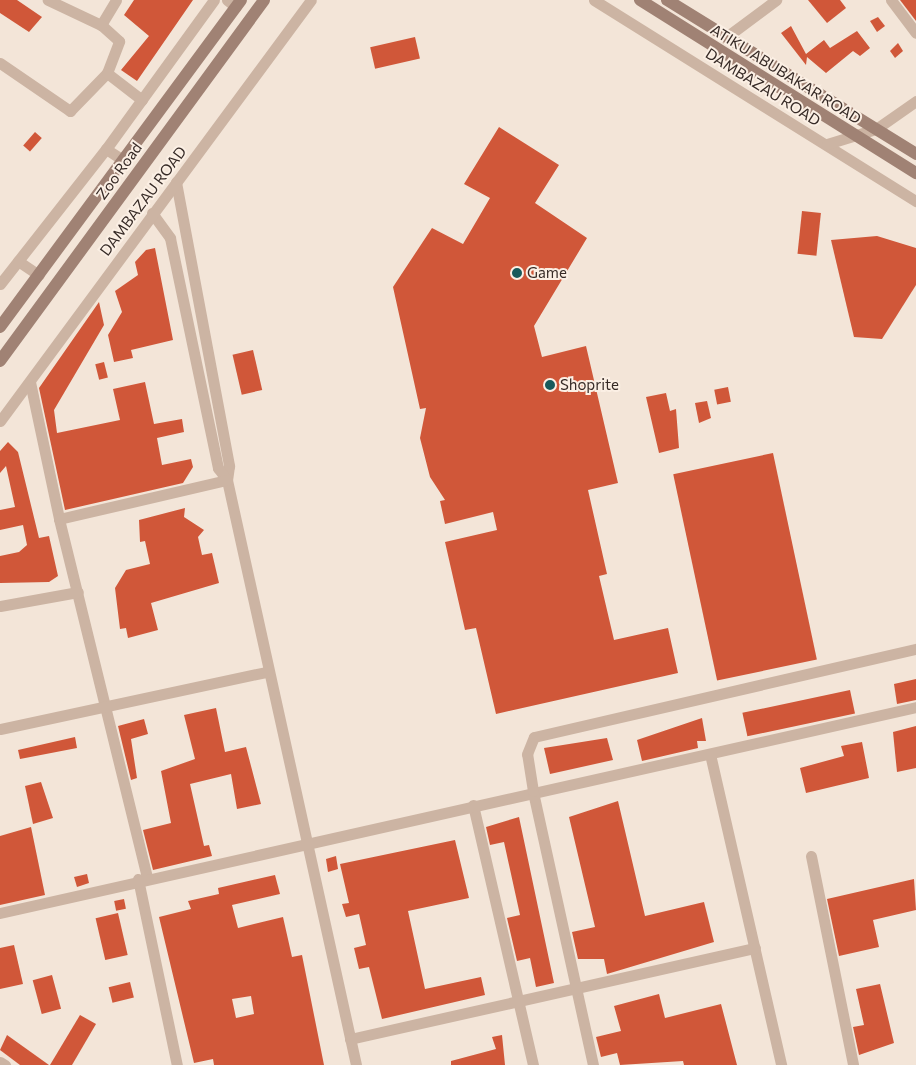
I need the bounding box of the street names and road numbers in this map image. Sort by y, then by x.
street label: ATIKU ABUBAKAR ROAD [707,20,865,128]
street label: DAMBAZAU ROAD [702,44,824,130]
street label: Zoo Road [92,139,146,203]
street label: DAMBAZAU ROAD [96,143,190,259]

